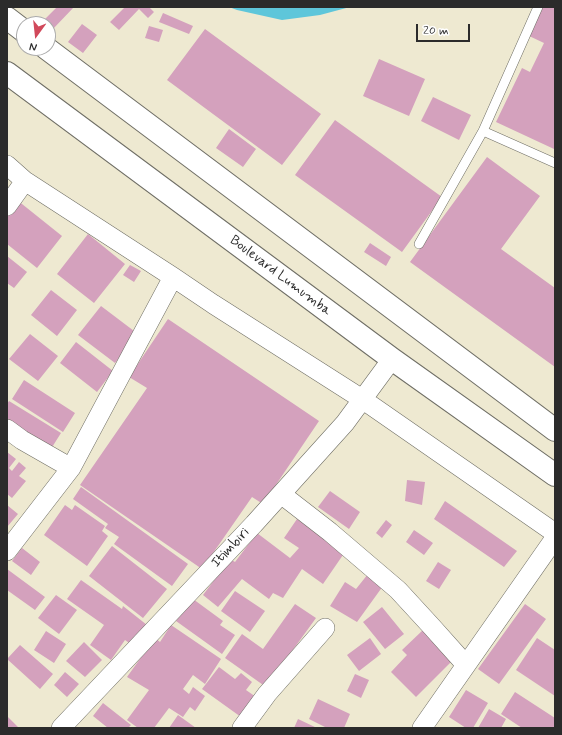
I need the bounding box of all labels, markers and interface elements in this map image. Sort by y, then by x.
north arrow [16,16,56,56]
scale bar [418,16,472,42]
text: 20 m [423,23,449,39]
text: N [28,39,39,54]
street label: Boulevard Lumumba [226,232,334,320]
street label: Itimbiri [208,525,254,571]

